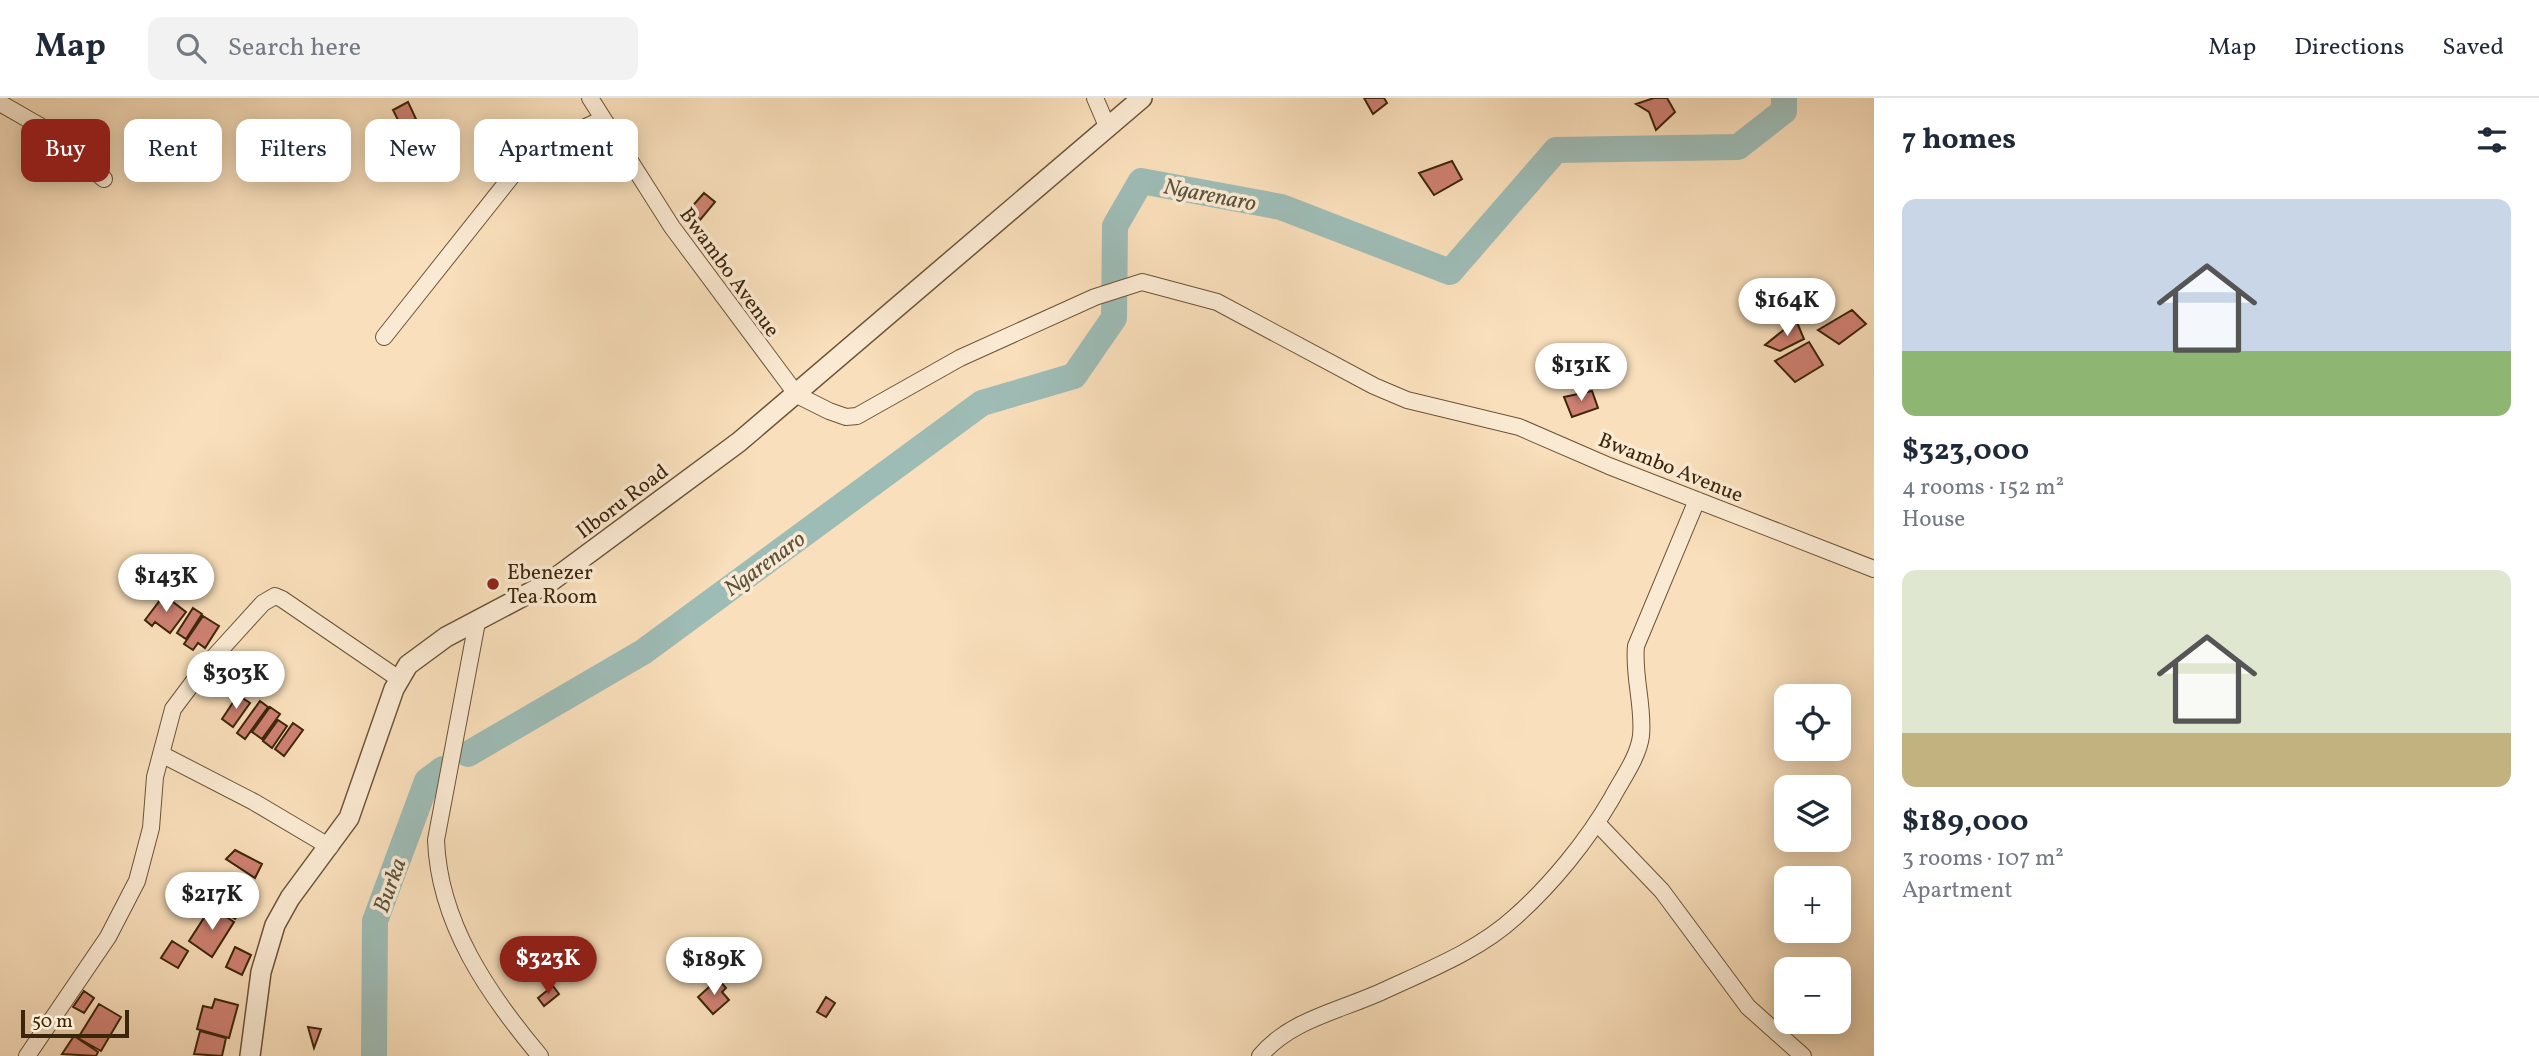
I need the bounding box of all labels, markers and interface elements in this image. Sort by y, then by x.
search box [148,17,638,80]
text: Map [35,25,106,71]
icon: search [172,29,210,67]
text: Search here [228,30,361,66]
text: Map [2208,31,2256,65]
text: Directions [2294,31,2404,65]
text: Saved [2442,31,2504,65]
chip: Buy [21,119,110,182]
chip: Rent [124,119,222,182]
chip: Filters [236,119,351,182]
chip: New [365,119,460,182]
chip: Apartment [474,119,638,182]
text: 7 homes [1902,119,2016,161]
icon: filters [2473,121,2511,159]
water label: Ngarenaro [1161,171,1259,221]
street label: Bwambo Avenue [672,202,786,344]
icon: home [2144,245,2270,371]
pin: $164K [1738,278,1836,338]
text: $164K [1755,285,1819,317]
pin: $131K [1532,344,1630,403]
text: $131K [1551,350,1611,382]
street label: Bwambo Avenue [1594,426,1747,511]
text: $323,000 [1902,430,2029,472]
street label: Ilboru Road [571,458,675,546]
text: 4 rooms · 152 m² [1902,472,2064,504]
text: House [1902,504,1965,536]
water label: Ngarenaro [718,524,813,605]
pin: $143K [117,554,215,614]
place label: Ebenezer Tea Room [507,559,597,612]
text: $143K [134,561,198,593]
marker: Ebenezer Tea Room [485,576,501,592]
icon: home [2144,616,2270,742]
pin: $303K [187,652,285,711]
text: $303K [203,658,269,690]
map controls [1774,684,1851,1034]
button: locate [1774,684,1851,761]
button: layers [1774,775,1851,852]
text: $189,000 [1902,801,2028,843]
text: 3 rooms · 107 m² [1902,843,2064,875]
water label: Burka [366,854,415,917]
button: + [1774,866,1851,943]
pin: $217K [163,872,261,932]
text: Apartment [1902,875,2013,907]
text: $217K [181,879,243,911]
pin: $323K [499,936,597,996]
pin: $189K [665,937,763,997]
text: $323K [516,943,580,975]
text: $189K [682,944,746,976]
button: − [1774,957,1851,1034]
scale bar [21,1007,130,1039]
text: 50 m [32,1009,73,1035]

